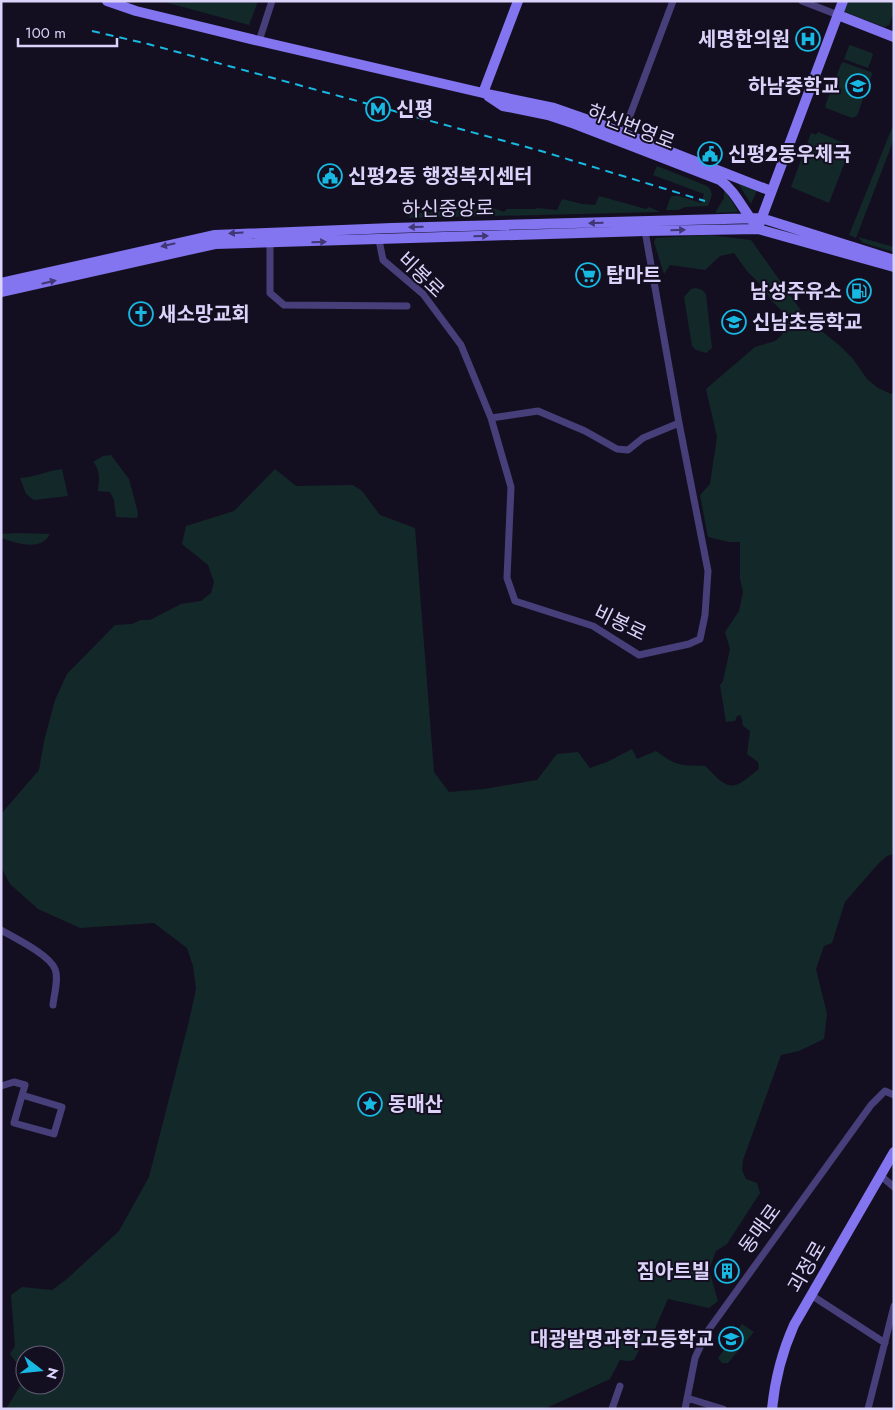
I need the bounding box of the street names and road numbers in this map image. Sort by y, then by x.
street label: 하신번영로 [583,97,679,157]
street label: 하신중앙로 [402,194,494,224]
street label: 비봉로 [391,245,451,305]
street label: 비봉로 [589,598,651,648]
street label: 동매로 [732,1198,788,1260]
street label: 괴정로 [781,1236,833,1298]

